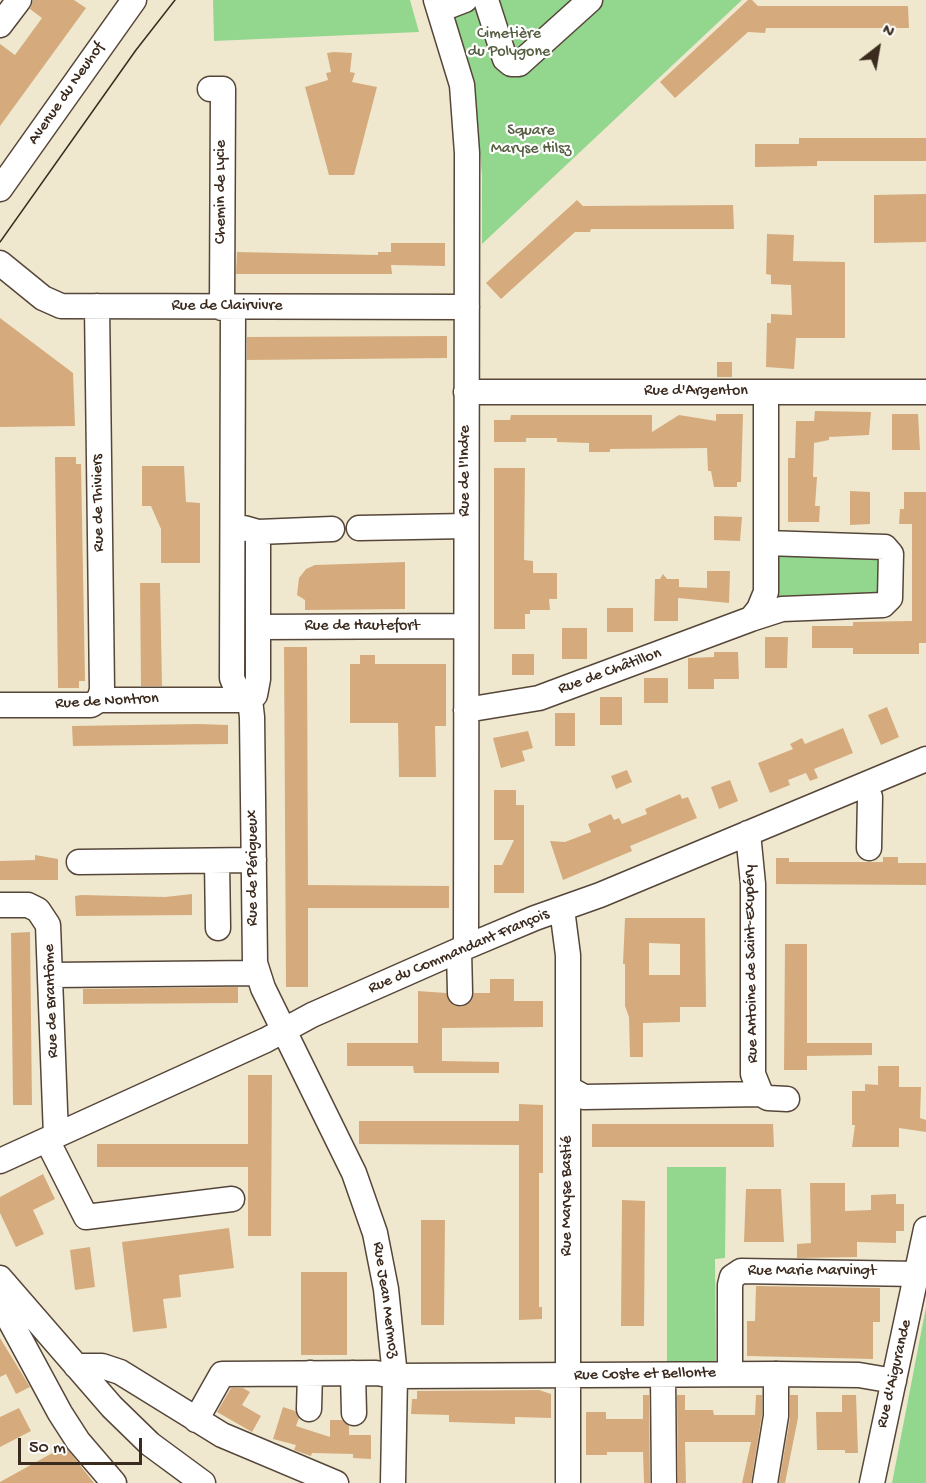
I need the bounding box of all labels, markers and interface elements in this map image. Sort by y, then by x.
north arrow [848,18,908,78]
text: N [878,21,897,43]
park label: Cimetière du Polygone [468,25,550,63]
street label: Avenue du Neuhof [25,39,109,149]
park label: Square Maryse Hilsz [491,122,571,160]
street label: Chemin de Lycie [212,140,232,244]
street label: Rue de Clairvivre [171,297,283,317]
street label: Rue d'Argenton [644,382,748,402]
street label: Rue de l'Indre [456,425,476,517]
street label: Rue de Thiviers [89,454,109,552]
street label: Rue de Hautefort [304,617,420,637]
street label: Rue de Châtillon [556,644,664,700]
street label: Rue de Nontron [55,690,159,714]
street label: Rue de Périgueux [244,810,264,926]
street label: Rue Antoine de Saint-Exupéry [741,864,763,1064]
street label: Rue du Commandant François [366,905,552,999]
street label: Rue de Brantôme [40,944,64,1058]
street label: Rue Maryse Bastié [558,1136,578,1256]
street label: Rue Jean Mermoz [367,1241,403,1359]
street label: Rue Marie Marvingt [748,1262,876,1282]
street label: Rue d'Aigurande [873,1318,917,1430]
street label: Rue Coste et Bellonte [574,1364,716,1386]
scale bar [21,1426,146,1464]
text: 50 m [29,1438,66,1459]

